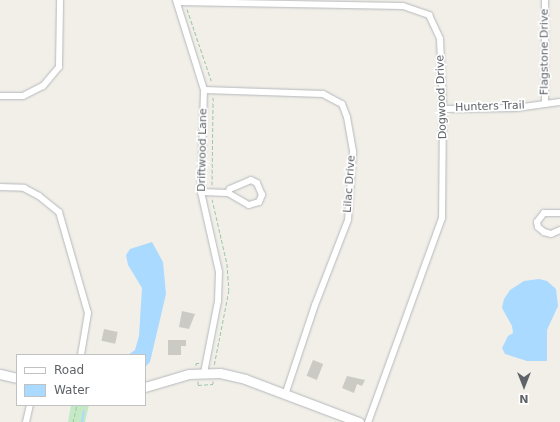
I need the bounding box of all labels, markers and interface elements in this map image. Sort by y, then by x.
street label: Flagstone Drive [538,9,552,95]
street label: Dogwood Drive [434,55,450,139]
street label: Hunters Trail [455,99,525,115]
street label: Driftwood Lane [196,108,210,192]
street label: Lilac Drive [341,155,359,213]
legend [16,354,146,406]
text: Road [54,363,84,377]
north arrow [504,366,544,406]
text: Water [54,383,89,397]
text: N [519,392,529,405]

